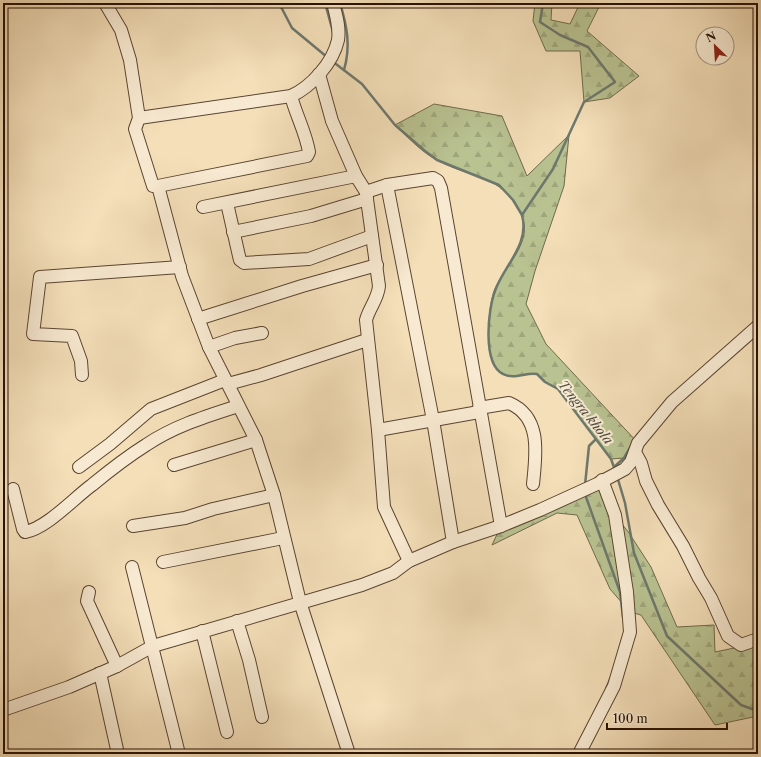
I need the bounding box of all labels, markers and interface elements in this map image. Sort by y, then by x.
north arrow [695,26,735,66]
text: N [703,28,718,45]
water label: Tengra khola [555,377,617,448]
scale bar [607,705,727,731]
text: 100 m [613,711,648,726]

